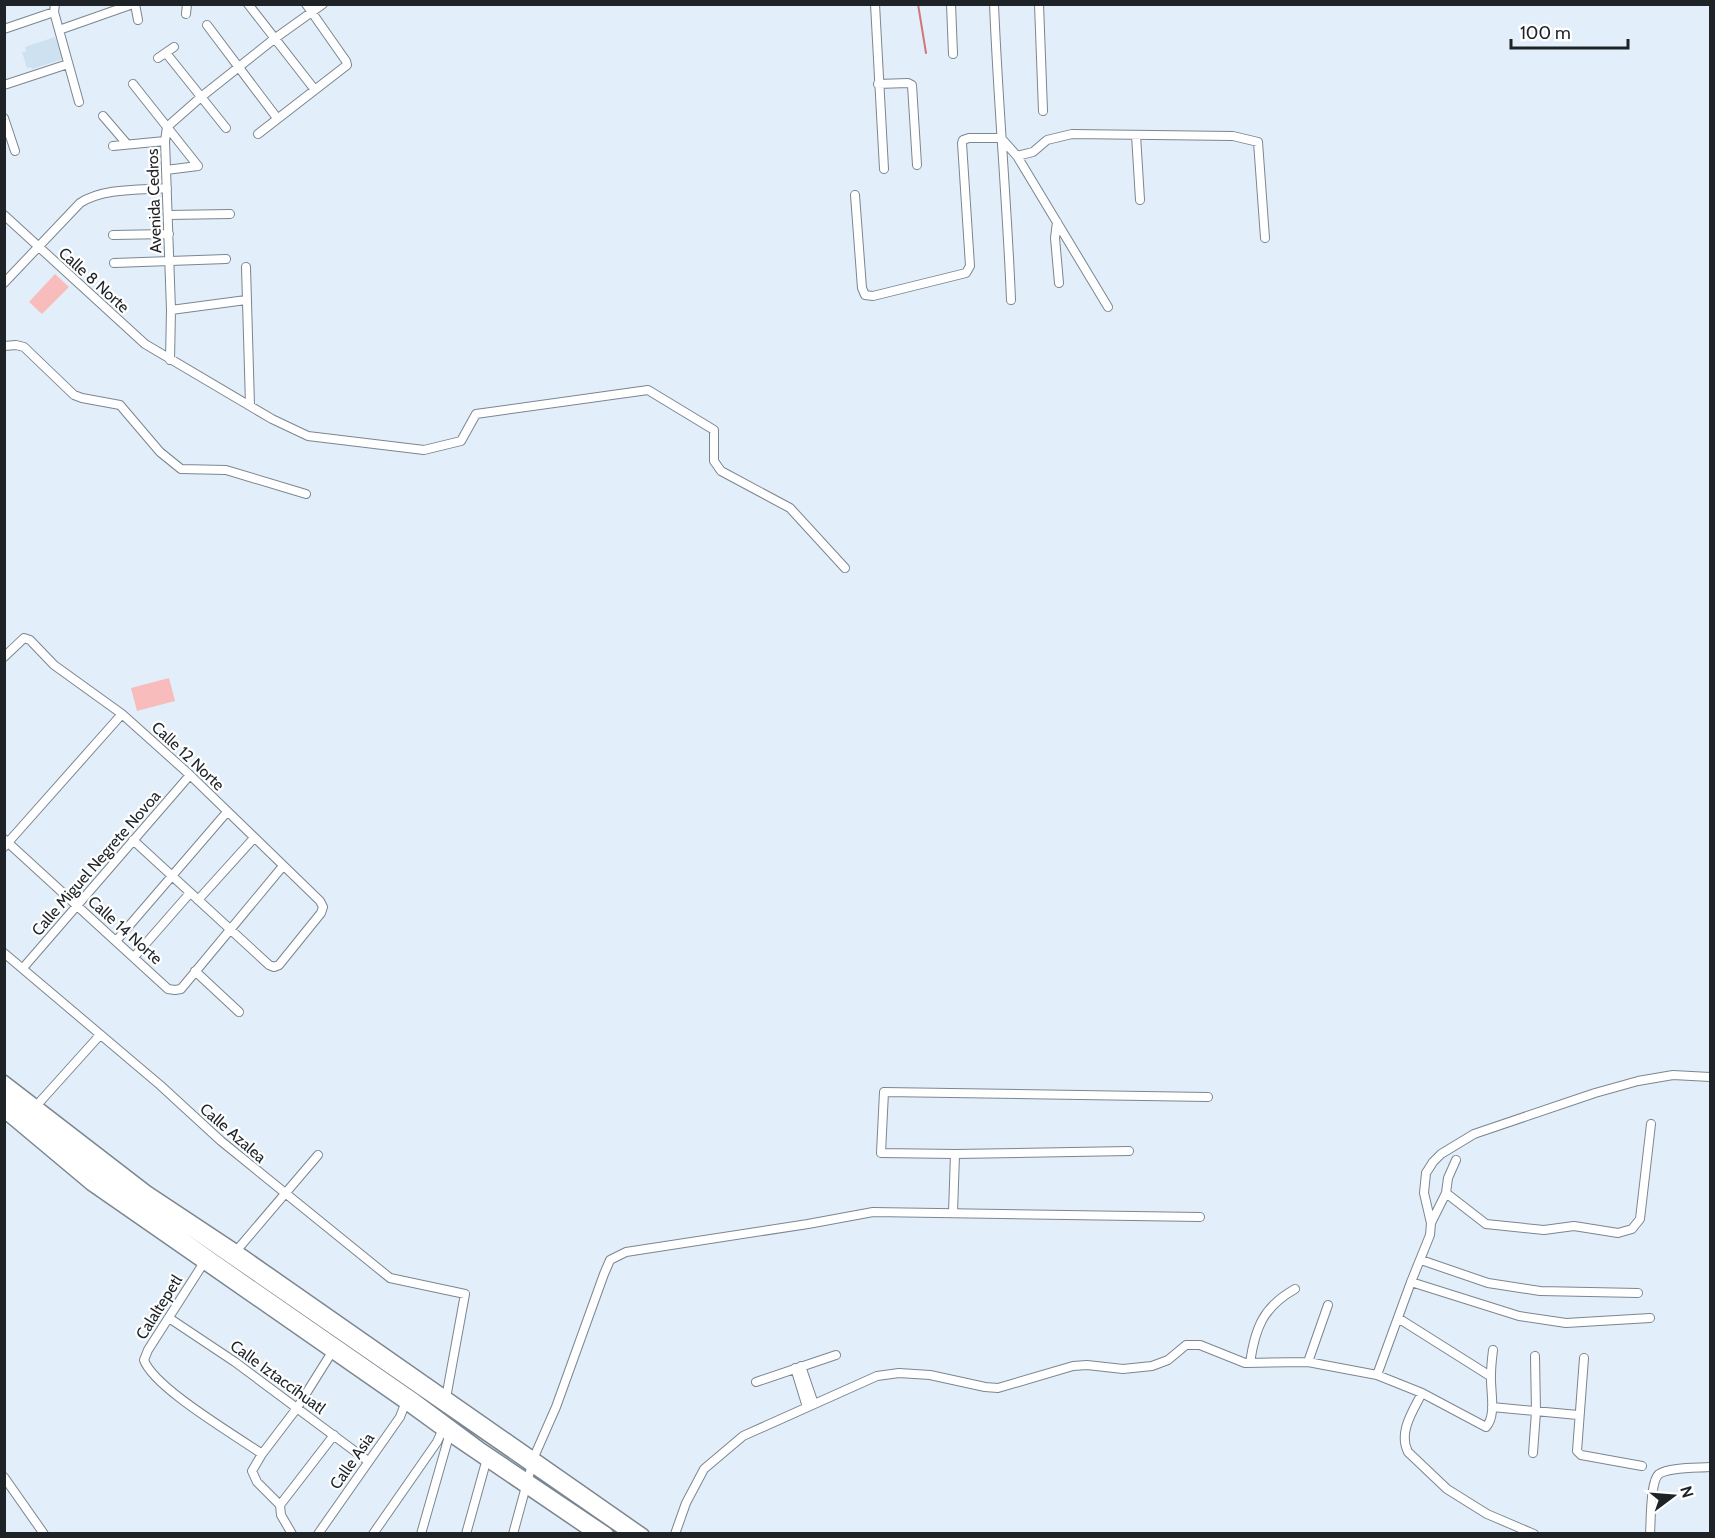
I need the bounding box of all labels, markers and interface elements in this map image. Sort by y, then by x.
scale bar [1511,12,1628,50]
text: 100 m [1520,22,1571,44]
street label: Avenida Cedros [143,148,165,254]
street label: Calle 8 Norte [55,243,133,317]
street label: Calle 12 Norte [148,718,228,794]
street label: Calle Miguel Negrete Novoa [28,786,164,940]
street label: Calle 14 Norte [84,892,166,968]
street label: Calle Azalea [196,1099,270,1167]
street label: Calaltepetl [132,1271,186,1343]
street label: Calle Iztaccíhuatl [227,1336,329,1418]
street label: Calle Asia [326,1429,378,1493]
north arrow [1643,1466,1703,1526]
text: N [1676,1484,1698,1500]

